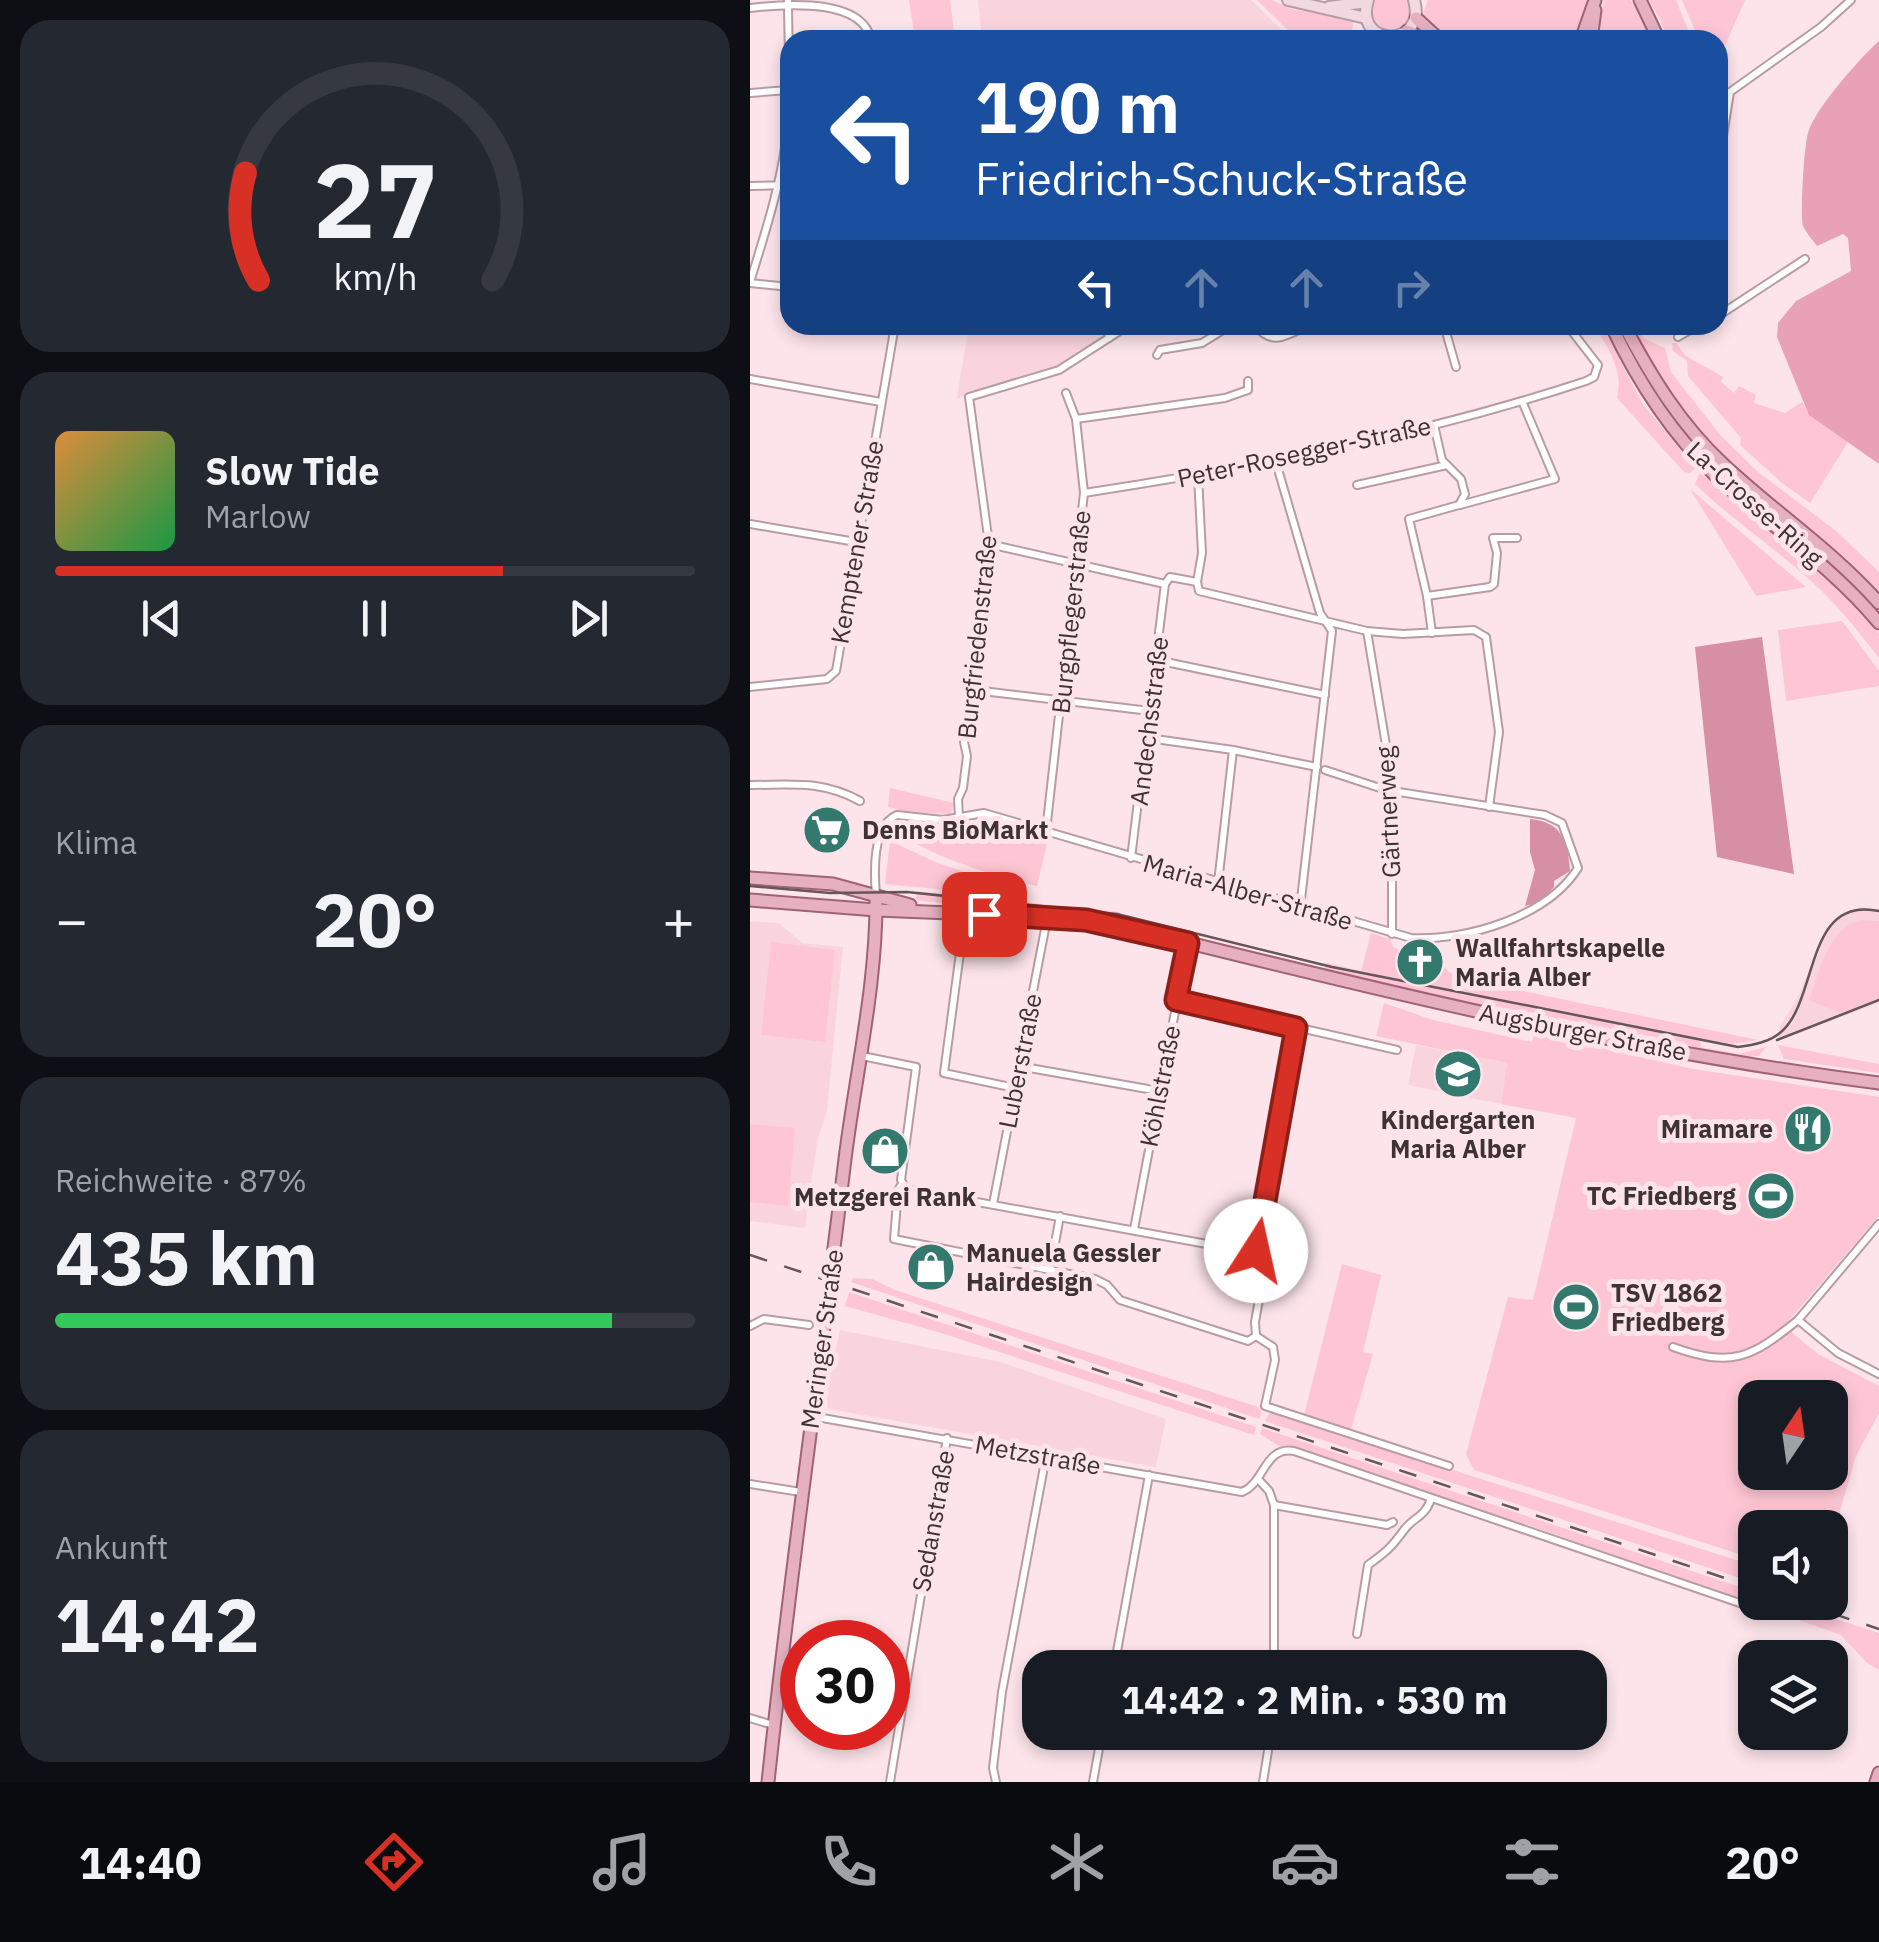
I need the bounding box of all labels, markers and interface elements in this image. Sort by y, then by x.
text: 190 m [975,61,1180,152]
icon: left [810,70,940,200]
text: 27 [313,131,437,267]
text: Friedrich-Schuck-Straße [975,149,1468,207]
text: km/h [333,253,417,300]
icon: left [1069,260,1124,315]
icon: ahead [1174,260,1229,315]
icon: ahead [1279,260,1334,315]
icon: right [1384,260,1439,315]
street label: Peter-Rosegger-Straße [1174,408,1434,495]
street label: La-Crosse-Ring [1680,434,1830,574]
street label: Kemptener Straße [822,438,891,646]
text: Slow Tide [205,446,380,495]
text: Marlow [205,495,311,537]
street label: Burgpflegerstraße [1043,509,1098,715]
street label: Burgfriedenstraße [949,533,1004,741]
icon: previous [134,591,189,646]
icon: pause [347,591,402,646]
icon: next [561,591,616,646]
street label: Andechsstraße [1122,634,1175,807]
street label: Gärtnerweg [1368,745,1407,879]
supermarket icon: Denns BioMarkt [801,804,853,856]
place label: Denns BioMarkt [862,813,1048,846]
text: Klima [55,821,137,863]
street label: Maria-Alber-Straße [1140,846,1357,937]
text: 20° [312,870,438,968]
pin [942,872,1027,957]
text: − [55,884,88,955]
text: + [662,884,695,955]
icon: arrive [957,887,1012,942]
place label: Wallfahrtskapelle Maria Alber [1455,931,1665,993]
church icon: Wallfahrtskapelle Maria Alber [1394,936,1446,988]
street label: Luberstraße [990,991,1049,1131]
street label: Augsburger Straße [1477,995,1689,1068]
street label: Köhlstraße [1132,1022,1187,1149]
school or university icon: Kindergarten Maria Alber [1432,1048,1484,1100]
place label: Kindergarten Maria Alber [1380,1103,1536,1165]
restaurant icon: Miramare [1782,1103,1834,1155]
place label: Miramare [1661,1112,1773,1145]
shop icon: Metzgerei Rank [859,1125,911,1177]
text: Reichweite · 87% [55,1159,307,1201]
sports icon: TC Friedberg [1745,1170,1797,1222]
place label: TC Friedberg [1587,1179,1736,1212]
place label: Metzgerei Rank [794,1180,977,1213]
position arrow [1204,1199,1308,1303]
text: 435 km [55,1208,318,1306]
place label: Manuela Gessler Hairdesign [966,1236,1161,1298]
shop icon: Manuela Gessler Hairdesign [905,1241,957,1293]
street label: Meringer Straße [793,1247,850,1431]
place label: TSV 1862 Friedberg [1611,1276,1724,1338]
sports icon: TSV 1862 Friedberg [1550,1281,1602,1333]
north arrow [1738,1380,1848,1490]
map controls [1738,1380,1848,1750]
street label: Metzstraße [973,1427,1104,1482]
street label: Sedanstraße [904,1448,961,1594]
button: sound [1738,1510,1848,1620]
text: Ankunft [55,1526,168,1568]
text: 14:42 [55,1575,260,1673]
speed limit sign: 30 [780,1620,910,1750]
button: layers [1738,1640,1848,1750]
text: 14:42 · 2 Min. · 530 m [1121,1675,1508,1724]
icon: directions [359,1827,429,1897]
icon: music [587,1827,657,1897]
icon: phone [814,1827,884,1897]
icon: climate [1042,1827,1112,1897]
icon: car [1270,1827,1340,1897]
icon: filters [1497,1827,1567,1897]
text: 14:40 [79,1833,202,1891]
text: 20° [1725,1833,1800,1891]

